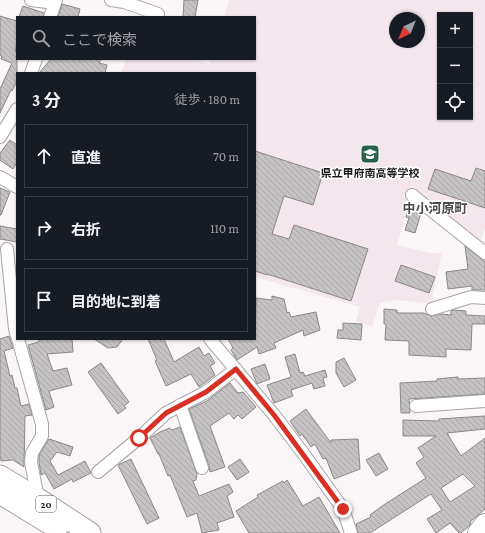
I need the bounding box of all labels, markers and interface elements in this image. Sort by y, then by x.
north arrow [389,12,425,48]
map controls [437,12,473,120]
button: + [437,12,473,48]
search box [16,16,256,60]
icon: search [30,27,52,49]
text: ここで検索 [62,32,137,48]
button: − [437,48,473,84]
button: locate [437,84,473,120]
text: 3 分 [32,91,61,110]
text: 徒歩 · 180 m [174,92,240,107]
school or university icon: 県立甲府南高等学校 [359,143,381,165]
icon: ahead [33,145,55,167]
text: 70 m [213,149,239,164]
text: 直進 [71,150,101,166]
place label: 県立甲府南高等学校 [321,167,420,179]
district label: 中小河原町 [402,201,468,216]
icon: right [33,217,55,239]
text: 110 m [210,221,239,236]
text: 右折 [71,222,101,238]
icon: arrive [33,289,55,311]
text: 目的地に到着 [71,294,161,310]
route start [130,429,148,447]
road number: 20 [36,496,56,512]
route end [334,500,352,518]

